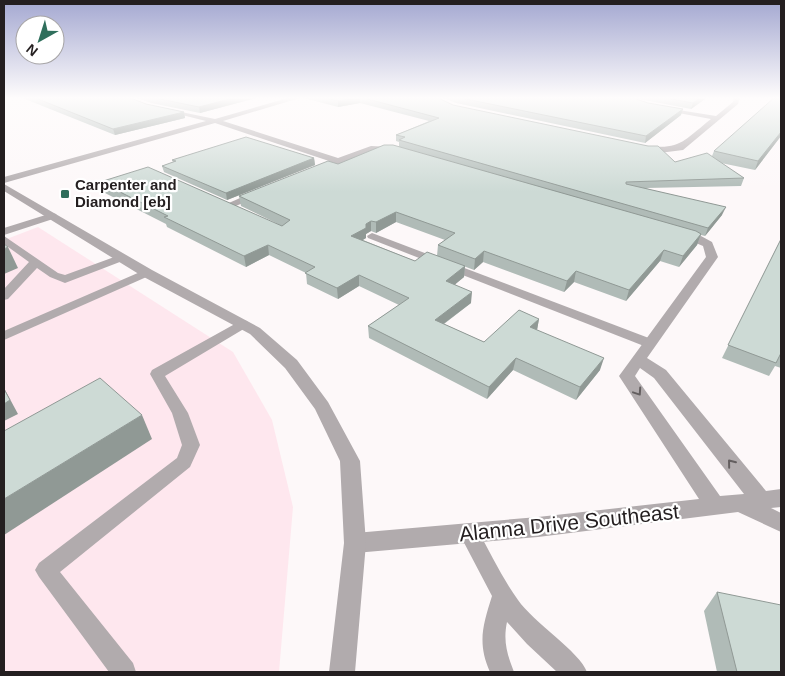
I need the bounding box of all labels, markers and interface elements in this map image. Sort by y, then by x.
north arrow [15,15,65,65]
text: N [23,41,41,60]
place label: Carpenter and Diamond [eb] [75,176,177,210]
marker: Carpenter and Diamond [eb] [59,188,71,200]
one-way arrow [632,387,641,396]
one-way arrow [729,460,737,469]
street label: Alanna Drive Southeast [458,500,680,545]

